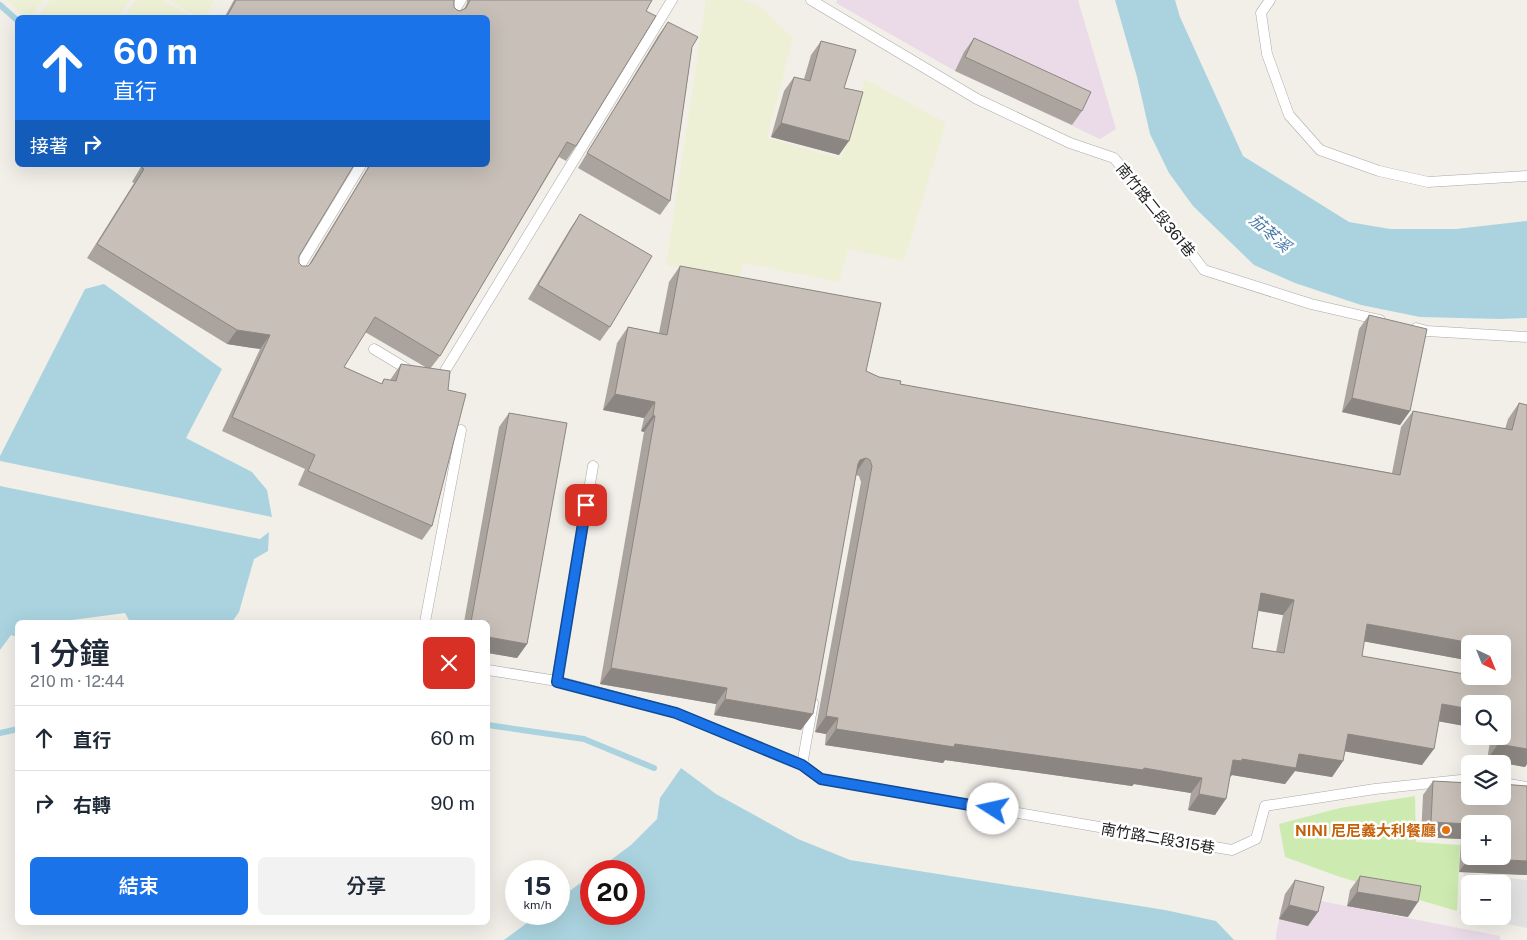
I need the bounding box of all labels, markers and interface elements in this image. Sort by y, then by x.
text: 60 m [113,31,198,72]
icon: ahead [30,35,95,100]
text: 直行 [113,78,157,104]
icon: right [78,130,106,158]
text: 接著 [30,135,68,157]
street label: 南竹路二段361巷 [1113,160,1199,260]
water label: 茄苳溪 [1246,210,1296,257]
pin [565,484,607,526]
icon: arrive [572,491,600,519]
text: 1 分鐘 [30,635,110,671]
north arrow [1461,635,1511,685]
map controls [1461,635,1511,925]
button: close [423,637,475,689]
text: 210 m · 12:44 [30,672,125,691]
button: search [1461,695,1511,745]
icon: ahead [30,724,58,752]
text: 60 m [431,727,475,749]
text: 直行 [73,729,111,751]
button: layers [1461,755,1511,805]
position arrow [966,782,1018,834]
icon: right [30,789,58,817]
text: 90 m [431,792,475,814]
text: 右轉 [73,794,111,816]
button: + [1461,815,1511,865]
street label: 南竹路二段315巷 [1100,820,1216,856]
place label: NINI 尼尼義大利餐廳 [1295,822,1436,839]
marker: NINI 尼尼義大利餐廳 [1440,824,1452,836]
button: 結束 [30,857,248,915]
button: 分享 [258,857,475,915]
speed limit sign: 20 [580,860,645,925]
text: 15 [524,871,551,901]
button: − [1461,875,1511,925]
text: km/h [523,898,552,912]

